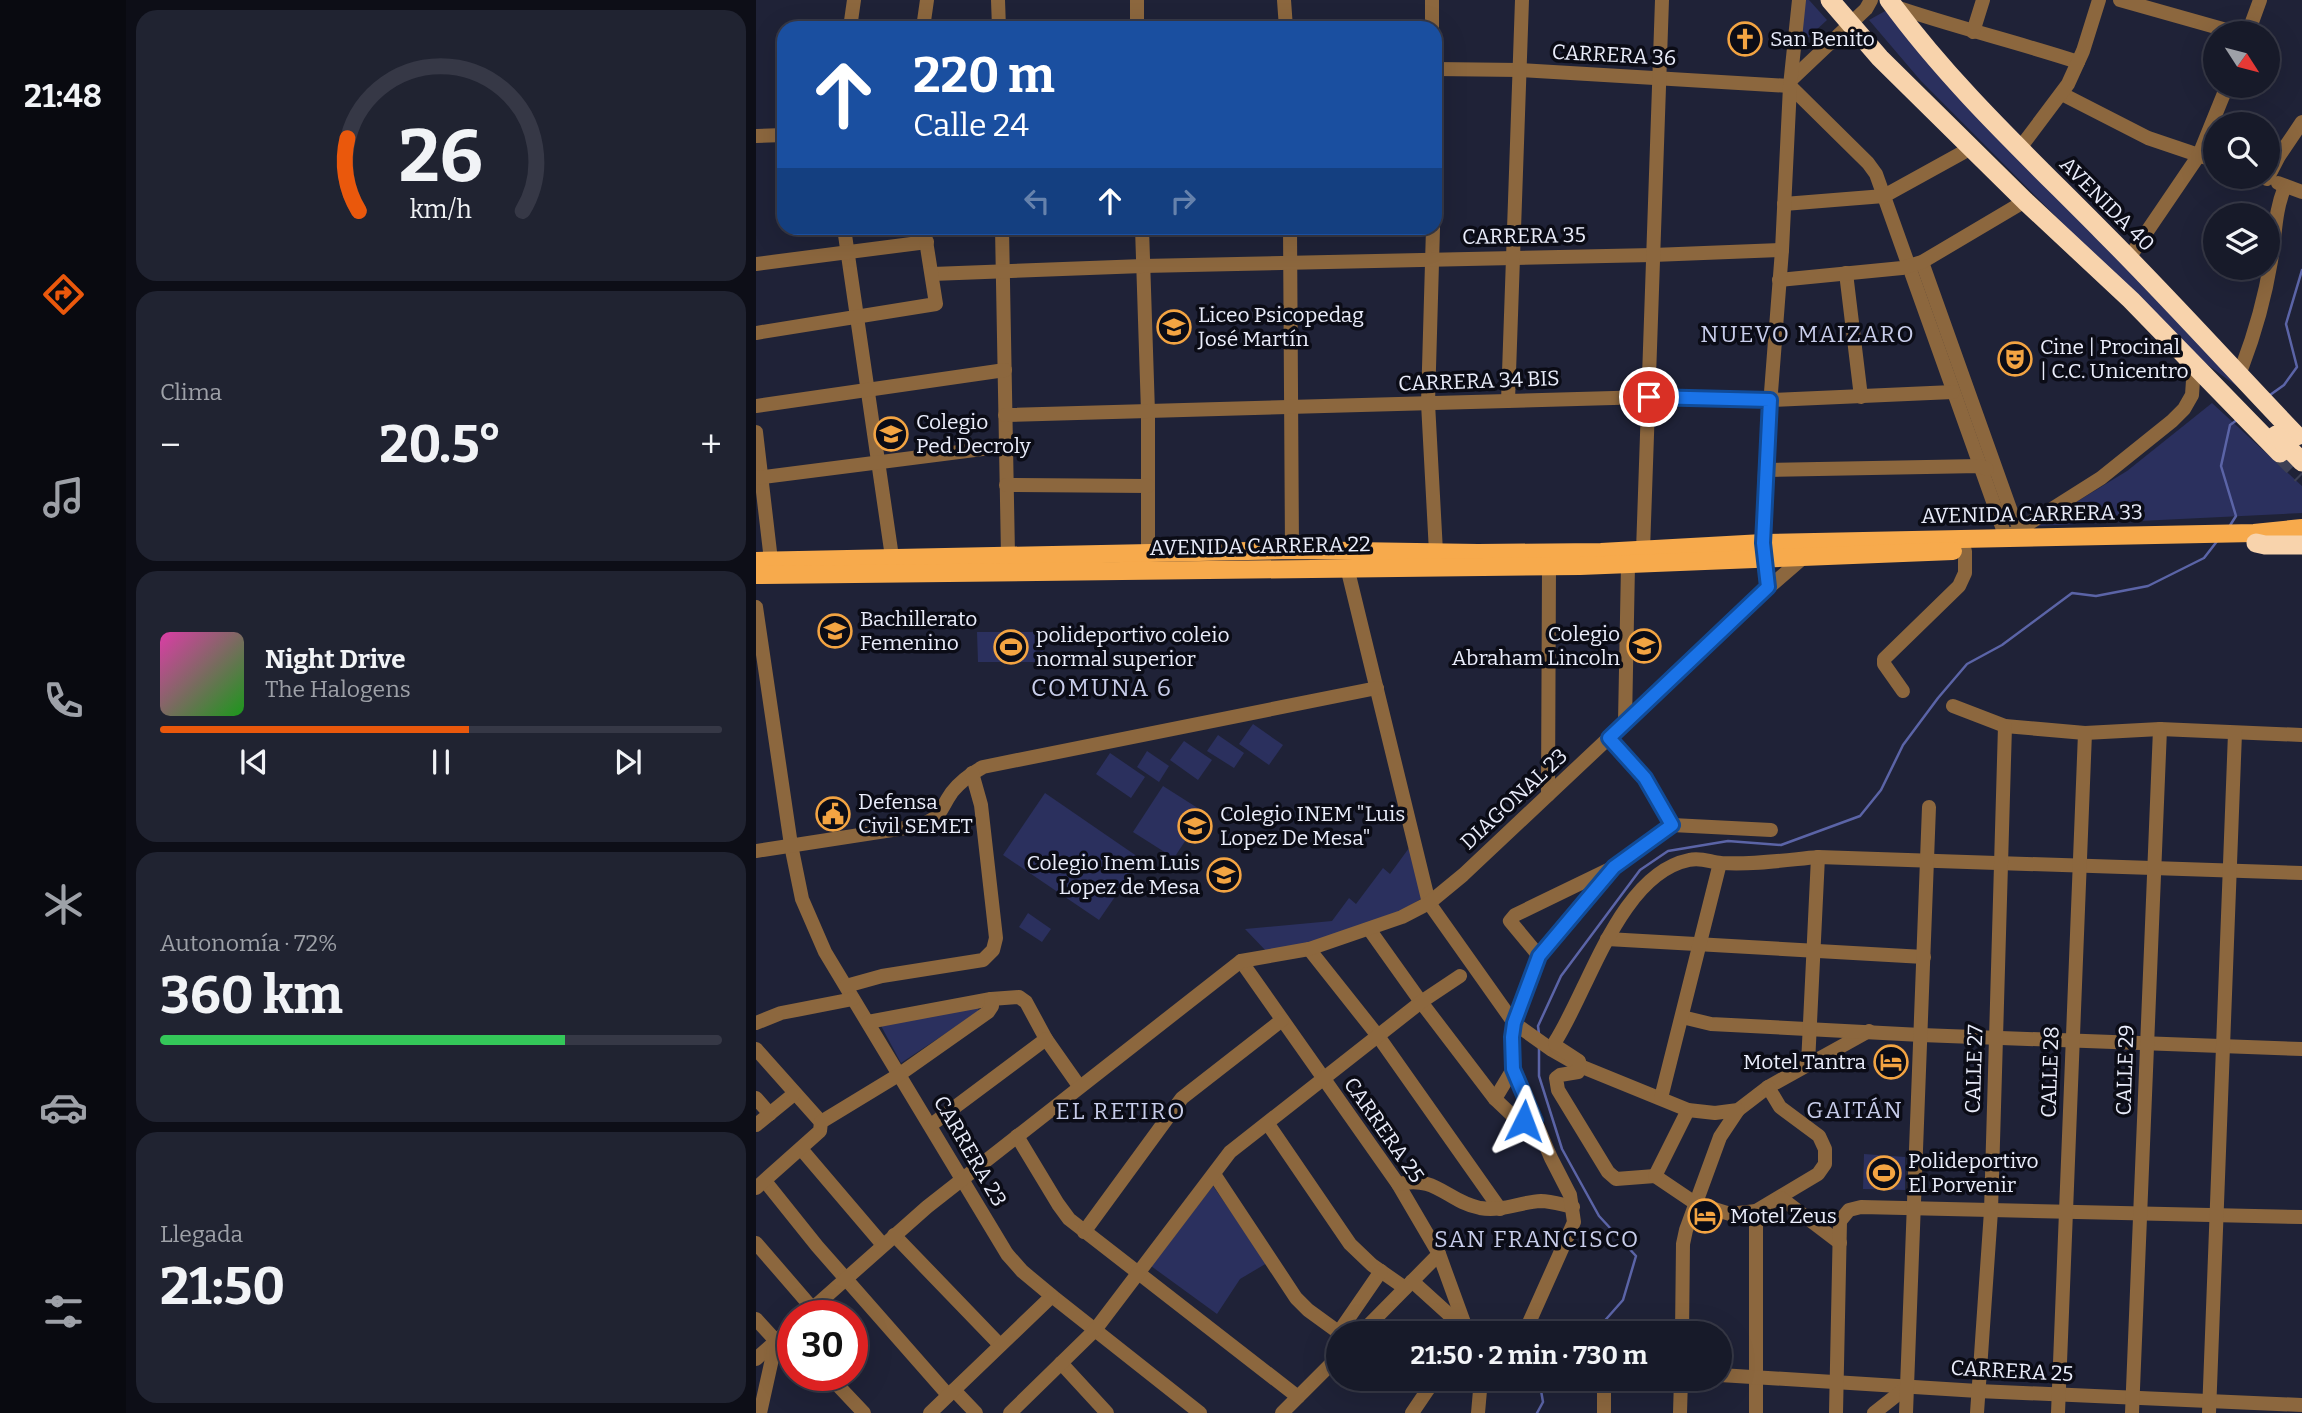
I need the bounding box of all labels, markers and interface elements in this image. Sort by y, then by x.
church icon: San Benito [1726,20,1764,58]
north arrow [2203,21,2280,98]
map controls [2203,21,2280,280]
place label: San Benito [1770,26,1875,52]
street label: CARRERA 36 [1551,39,1677,71]
text: 220 m [913,46,1055,105]
icon: ahead [798,49,889,140]
text: 21:48 [24,77,102,115]
text: Calle 24 [913,106,1029,144]
button: search [2203,112,2280,189]
text: 26 [399,114,483,201]
street label: AVENIDA 40 [2054,151,2160,257]
icon: left [1018,182,1056,220]
icon: ahead [1091,182,1129,220]
icon: right [1164,182,1202,220]
text: km/h [410,195,472,225]
button: layers [2203,203,2280,280]
street label: CARRERA 35 [1462,222,1586,250]
icon: directions [39,270,88,319]
place label: Liceo Psicopedag José Martín [1197,302,1364,352]
school or university icon: Liceo Psicopedag José Martín [1155,308,1193,346]
district label: NUEVO MAIZARO [1700,320,1916,348]
place label: Cine | Procinal | C.C. Unicentro [2040,334,2189,384]
theatre icon: Cine | Procinal | C.C. Unicentro [1996,340,2034,378]
street label: CARRERA 34 BIS [1398,365,1560,397]
pin [1619,367,1679,427]
text: Clima [160,378,222,406]
icon: arrive [1630,378,1668,416]
place label: Colegio Ped Decroly [916,409,1032,459]
text: 20.5° [379,413,502,476]
school or university icon: Colegio Ped Decroly [872,415,910,453]
text: − [160,422,181,468]
text: + [700,422,722,468]
icon: music [39,473,88,522]
street label: AVENIDA CARRERA 33 [1921,499,2143,529]
street label: AVENIDA CARRERA 22 [1149,531,1371,561]
place label: Bachillerato Femenino [860,606,977,656]
school or university icon: Bachillerato Femenino [816,612,854,650]
place label: Colegio Abraham Lincoln [1452,621,1620,671]
place label: polideportivo coleio normal superior [1036,622,1229,672]
school or university icon: Colegio Abraham Lincoln [1625,627,1663,665]
sports icon: polideportivo coleio normal superior [992,628,1030,666]
text: Night Drive [265,644,406,675]
district label: COMUNA 6 [1031,674,1173,702]
text: The Halogens [265,675,411,703]
icon: phone [39,676,88,725]
icon: previous [235,743,273,781]
icon: pause [422,743,460,781]
icon: next [609,743,647,781]
street label: DIAGONAL 23 [1455,743,1573,855]
place label: Defensa Civil SEMET [858,789,973,839]
public building icon: Defensa Civil SEMET [814,795,852,833]
place label: Colegio INEM "Luis Lopez De Mesa" [1220,801,1405,851]
school or university icon: Colegio INEM "Luis Lopez De Mesa" [1176,807,1214,845]
place label: Colegio Inem Luis Lopez de Mesa [1026,850,1201,900]
school or university icon: Colegio Inem Luis Lopez de Mesa [1205,856,1243,894]
icon: climate [39,880,88,929]
text: Autonomía · 72% [160,929,337,957]
text: 360 km [160,964,343,1027]
street label: CALLE 27 [1959,1023,1989,1114]
street label: CALLE 29 [2110,1024,2140,1116]
street label: CALLE 28 [2035,1026,2065,1118]
hotel icon: Motel Tantra [1872,1043,1910,1081]
place label: Motel Tantra [1743,1049,1867,1075]
street label: CARRERA 25 [1338,1072,1430,1188]
icon: car [39,1083,88,1132]
position arrow [1487,1084,1561,1158]
street label: CARRERA 23 [928,1091,1012,1211]
district label: GAITÁN [1806,1096,1904,1124]
district label: EL RETIRO [1056,1097,1186,1125]
place label: Polideportivo El Porvenir [1908,1148,2039,1198]
sports icon: Polideportivo El Porvenir [1865,1154,1903,1192]
hotel icon: Motel Zeus [1686,1197,1724,1235]
place label: Motel Zeus [1730,1203,1837,1229]
text: Llegada [160,1220,243,1248]
district label: SAN FRANCISCO [1434,1225,1640,1253]
text: 21:50 [160,1255,285,1318]
icon: filters [39,1287,88,1336]
speed limit sign: 30 [777,1300,868,1391]
text: 21:50 · 2 min · 730 m [1410,1340,1648,1371]
street label: CARRERA 25 [1950,1355,2074,1387]

